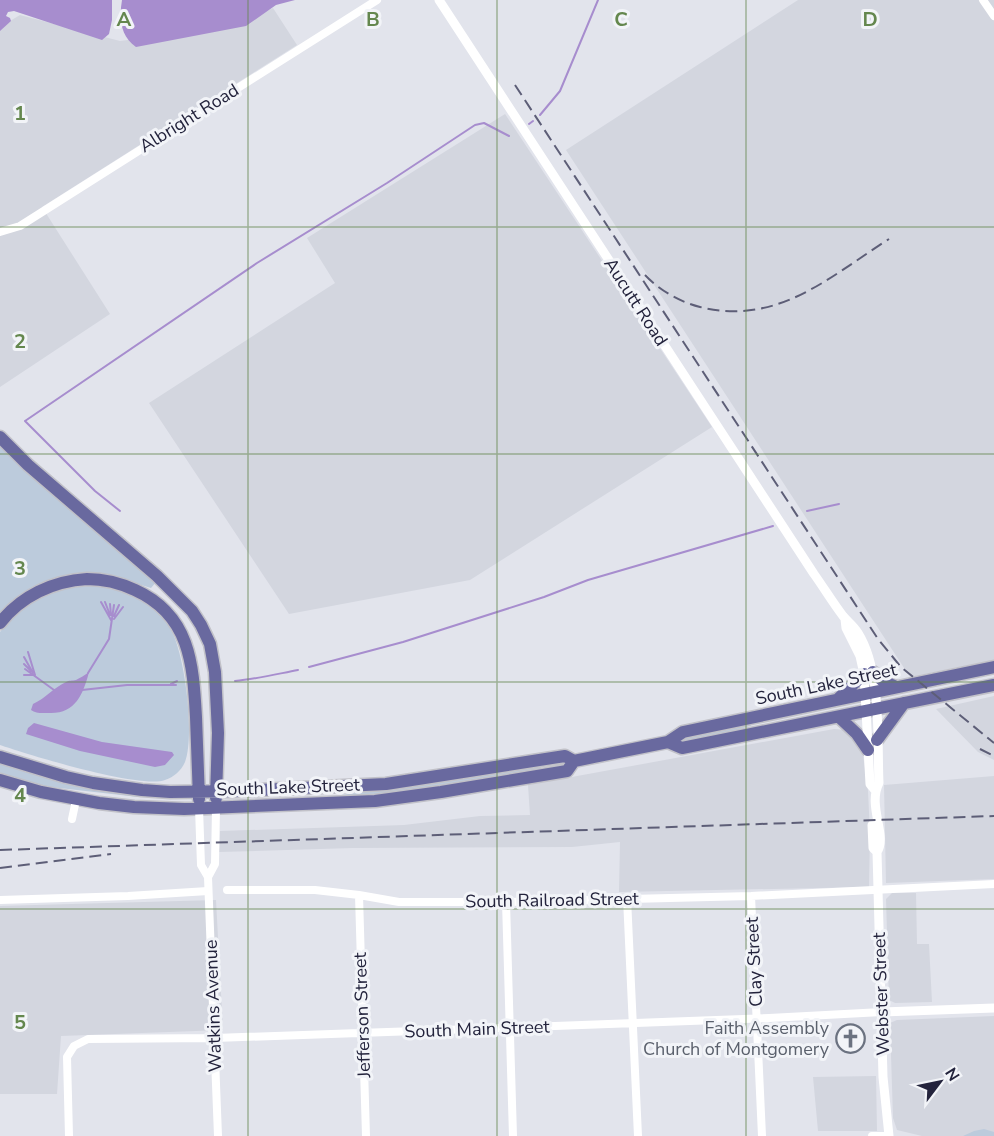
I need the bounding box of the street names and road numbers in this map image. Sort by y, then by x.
street label: Albright Road [135,78,243,158]
street label: Aucutt Road [599,253,673,351]
street label: South Lake Street [753,657,899,711]
street label: South Lake Street [216,772,361,802]
street label: South Railroad Street [465,886,640,914]
street label: Clay Street [740,916,768,1008]
street label: Webster Street [867,931,895,1056]
street label: Watkins Avenue [199,939,227,1073]
street label: Jefferson Street [348,951,376,1079]
street label: South Main Street [404,1014,551,1044]

